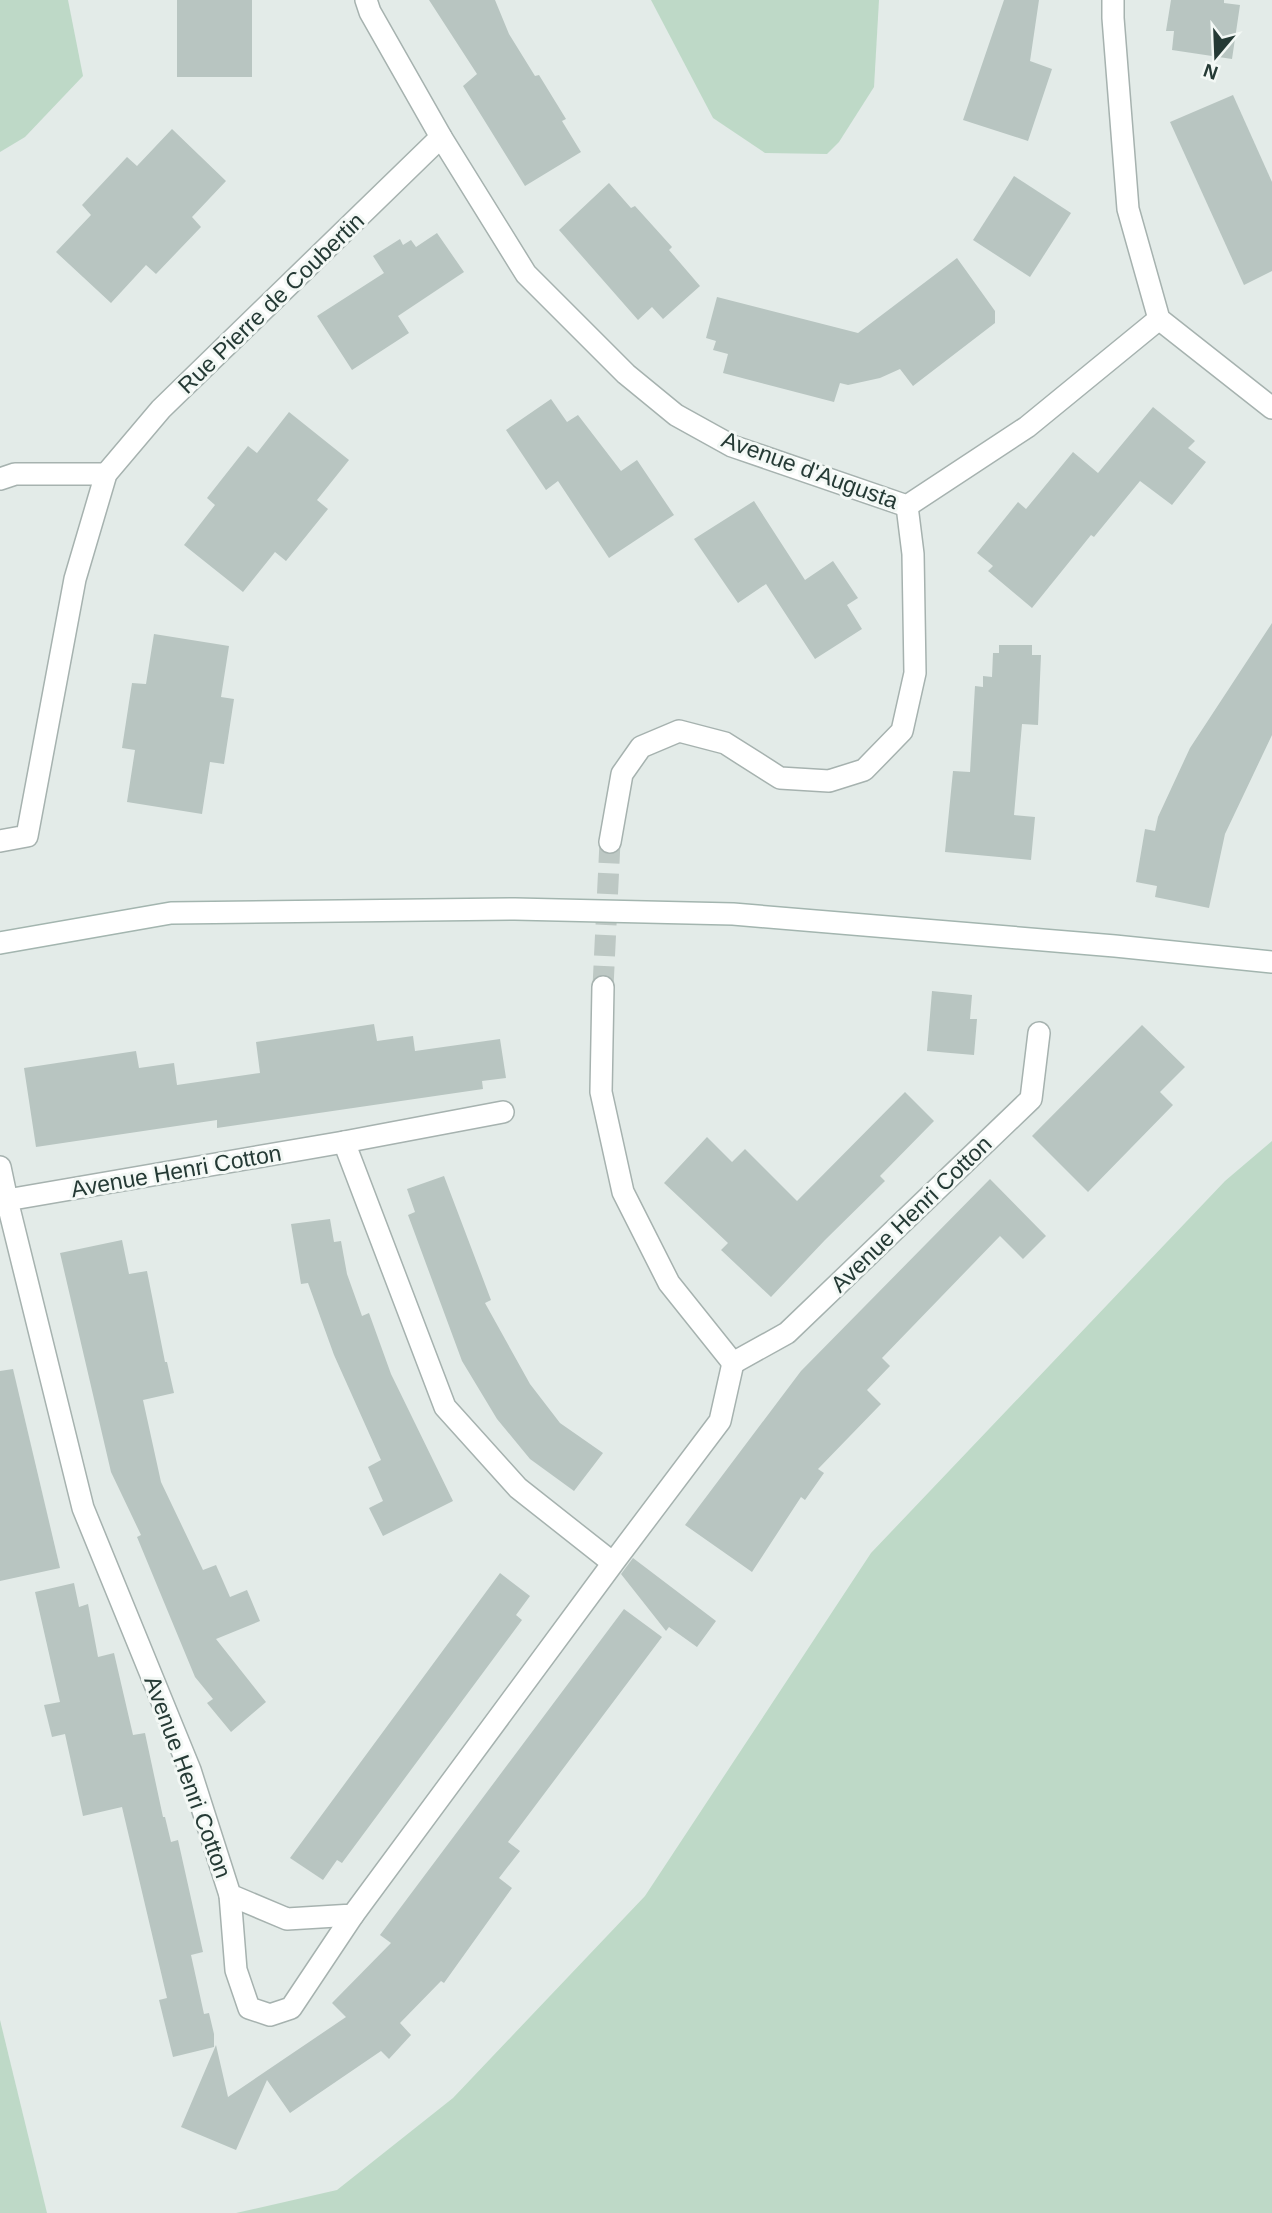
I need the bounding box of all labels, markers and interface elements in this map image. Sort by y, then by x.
north arrow [1181,21,1251,91]
text: N [1201,59,1221,84]
street label: Rue Pierre de Coubertin [173,208,369,398]
street label: Avenue d'Augusta [718,426,902,514]
street label: Avenue Henri Cotton [825,1131,997,1297]
street label: Avenue Henri Cotton [69,1140,283,1202]
street label: Avenue Henri Cotton [139,1672,237,1882]

